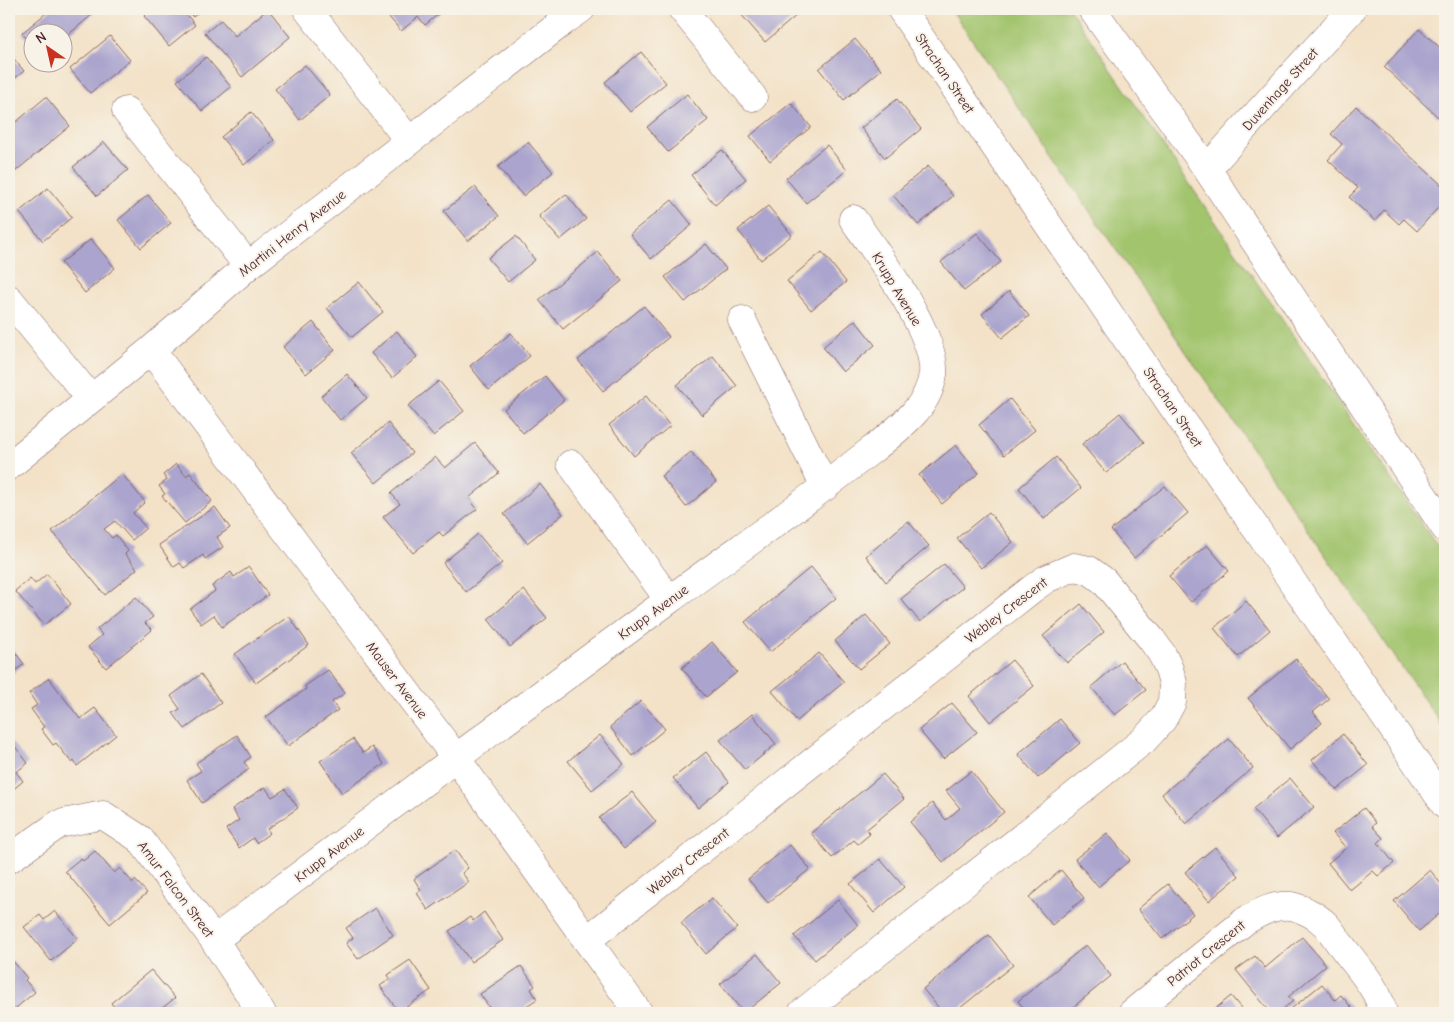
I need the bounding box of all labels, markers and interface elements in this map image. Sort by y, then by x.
north arrow [22,22,72,72]
text: N [32,28,50,47]
street label: Strachan Street [911,30,978,117]
street label: Duvenhage Street [1239,44,1323,134]
street label: Martini Henry Avenue [235,186,349,281]
street label: Krupp Avenue [868,249,925,329]
street label: Strachan Street [1139,364,1206,451]
street label: Webley Crescent [962,573,1052,647]
street label: Krupp Avenue [615,581,692,644]
street label: Mauser Avenue [362,639,431,722]
street label: Krupp Avenue [291,823,367,886]
street label: Webley Crescent [644,824,733,899]
street label: Amur Falcon Street [134,838,218,942]
street label: Patriot Crescent [1164,916,1249,990]

